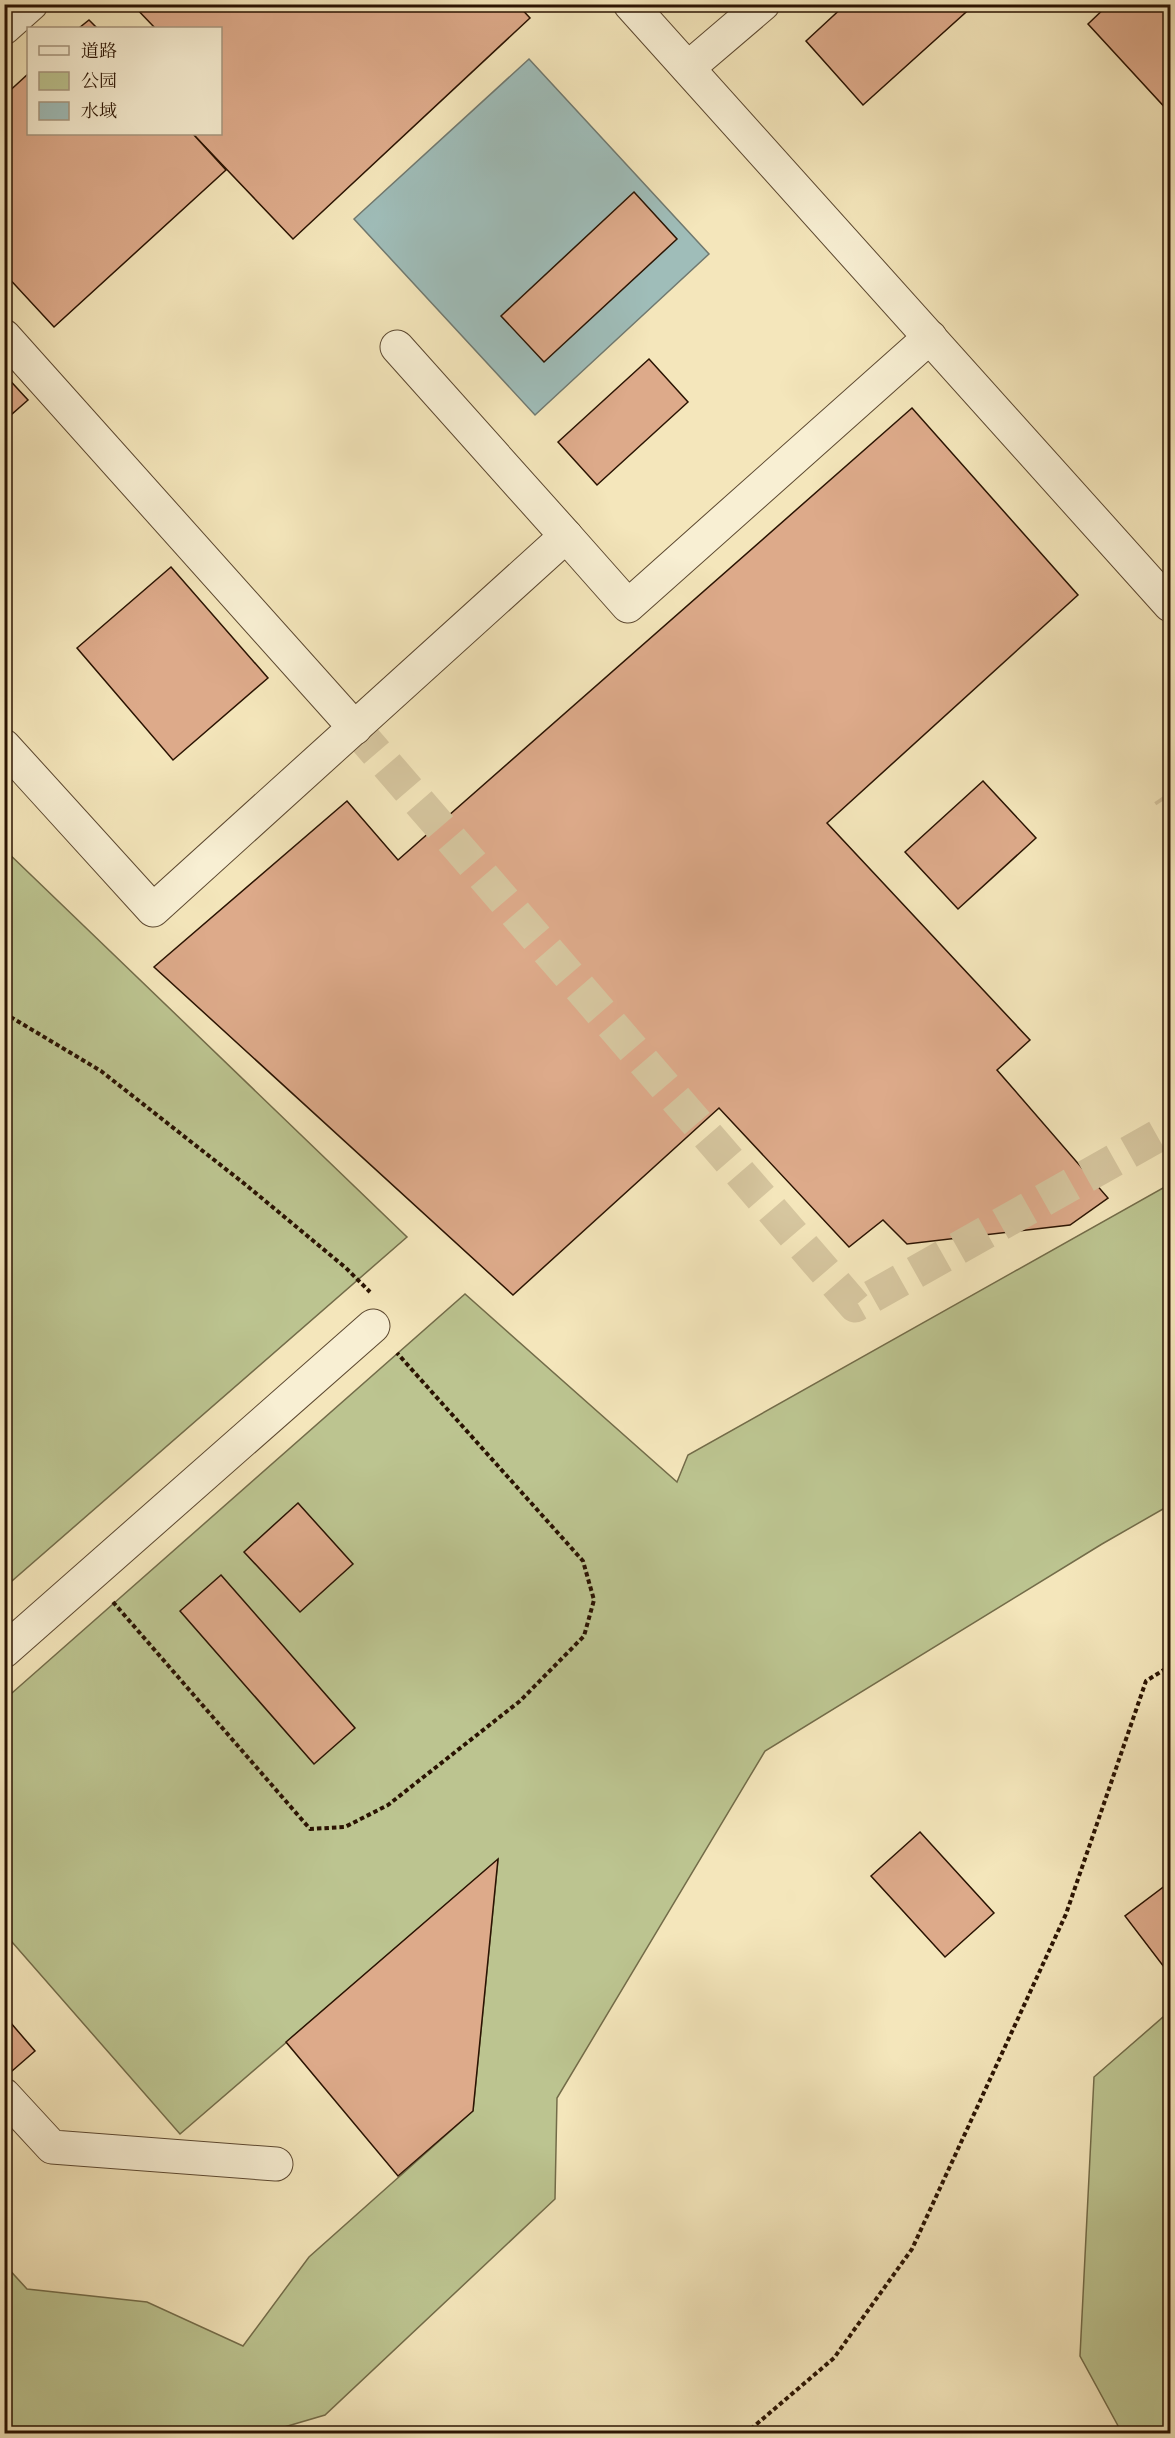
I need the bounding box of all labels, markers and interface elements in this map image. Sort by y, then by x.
legend [27,27,222,135]
text: 道路 [81,41,117,64]
text: 公园 [81,71,117,94]
text: 水域 [81,101,117,124]

